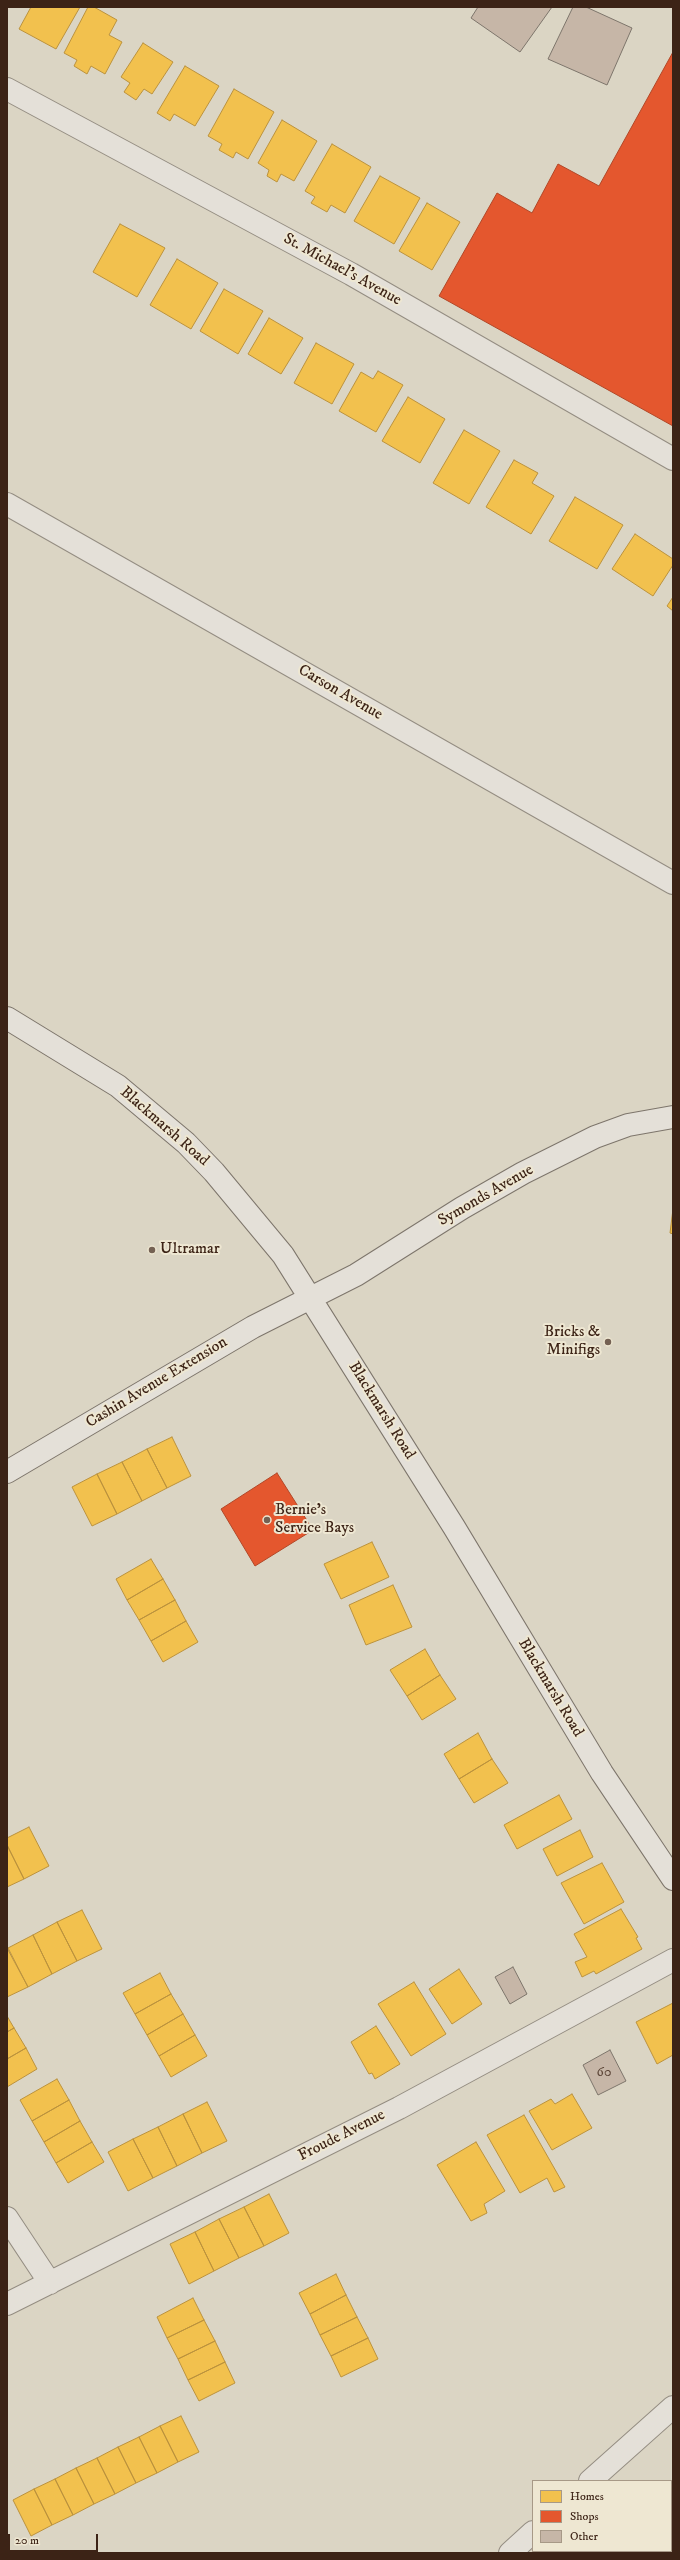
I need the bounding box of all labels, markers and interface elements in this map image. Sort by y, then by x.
street label: St. Michael's Avenue [280,230,404,310]
street label: Carson Avenue [294,661,386,725]
street label: Blackmarsh Road [116,1083,212,1171]
street label: Symonds Avenue [435,1161,537,1231]
place label: Ultramar [160,1240,220,1260]
marker: Ultramar [147,1245,157,1255]
place label: Bricks & Minifigs [544,1323,600,1361]
street label: Cashin Avenue Extension [83,1333,231,1433]
marker: Bricks & Minifigs [603,1337,613,1347]
street label: Blackmarsh Road [343,1359,419,1463]
place label: Bernie's Service Bays [275,1501,354,1539]
marker: Bernie's Service Bays [262,1515,272,1525]
street label: Blackmarsh Road [513,1635,587,1741]
house number: 60 [597,2065,611,2081]
street label: Froude Avenue [295,2106,389,2166]
legend [532,2480,672,2552]
text: Homes [570,2489,604,2504]
text: Shops [570,2509,598,2524]
scale bar [10,2526,100,2552]
text: Other [570,2529,598,2544]
text: 20 m [15,2533,39,2548]

